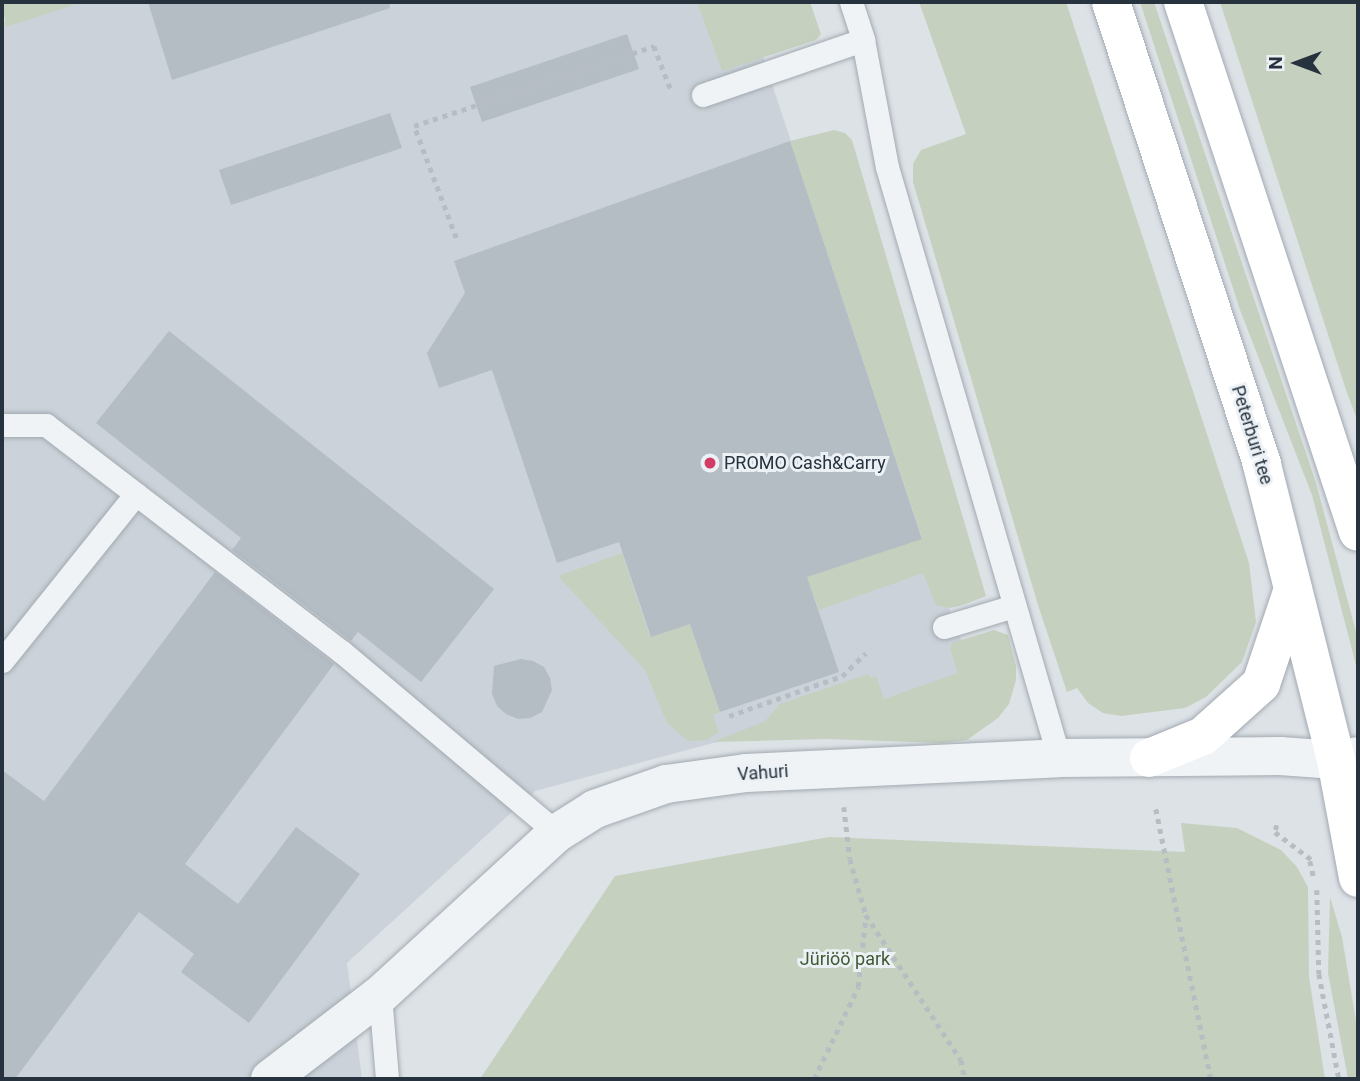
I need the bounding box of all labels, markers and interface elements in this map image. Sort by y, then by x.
north arrow [1262,28,1332,98]
text: N [1264,56,1287,70]
street label: Peterburi tee [1227,383,1277,487]
place label: PROMO Cash&Carry [724,452,886,474]
marker: PROMO Cash&Carry [702,455,718,471]
street label: Vahuri [737,760,789,786]
park label: Jüriöö park [800,948,890,970]

